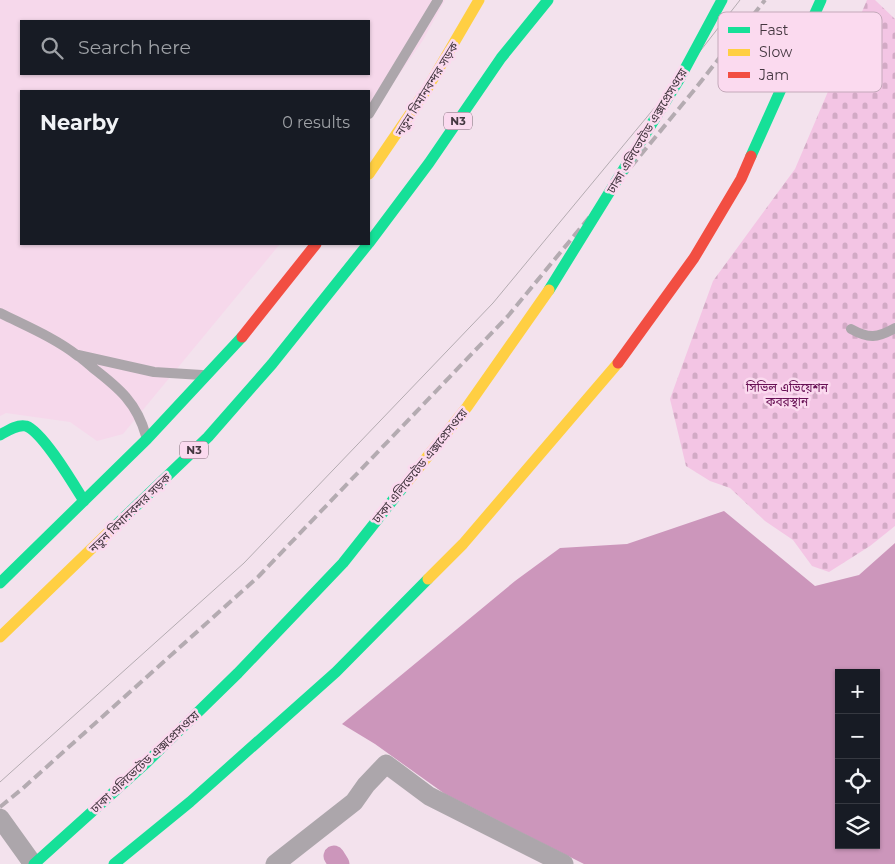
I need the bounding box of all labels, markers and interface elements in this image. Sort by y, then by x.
legend [718,12,882,92]
search box [20,20,370,75]
text: Fast [759,21,789,39]
icon: search [38,34,66,62]
text: Search here [78,36,191,59]
street label: নতুন বিমানবন্দর সড়ক [391,39,463,140]
text: Slow [759,43,793,61]
street label: ঢাকা এলিভেটেড এক্সপ্রেসওয়ে [603,65,690,197]
text: Jam [758,66,789,84]
text: Nearby [40,110,119,135]
road number: N3 [444,112,472,130]
text: 0 results [282,113,350,132]
park label: সিভিল এভিয়েশন কবরস্থান [745,380,829,409]
street label: ঢাকা এলিভেটেড এক্সপ্রেসওয়ে [368,405,471,527]
road number: N3 [180,442,208,458]
street label: নতুন বিমানবন্দর সড়ক [85,470,175,557]
map controls [835,669,880,849]
button: + [835,669,880,714]
street label: ঢাকা এলিভেটেড এক্সপ্রেসওয়ে [87,707,202,817]
button: − [835,714,880,759]
button: locate [835,759,880,804]
button: layers [835,804,880,849]

